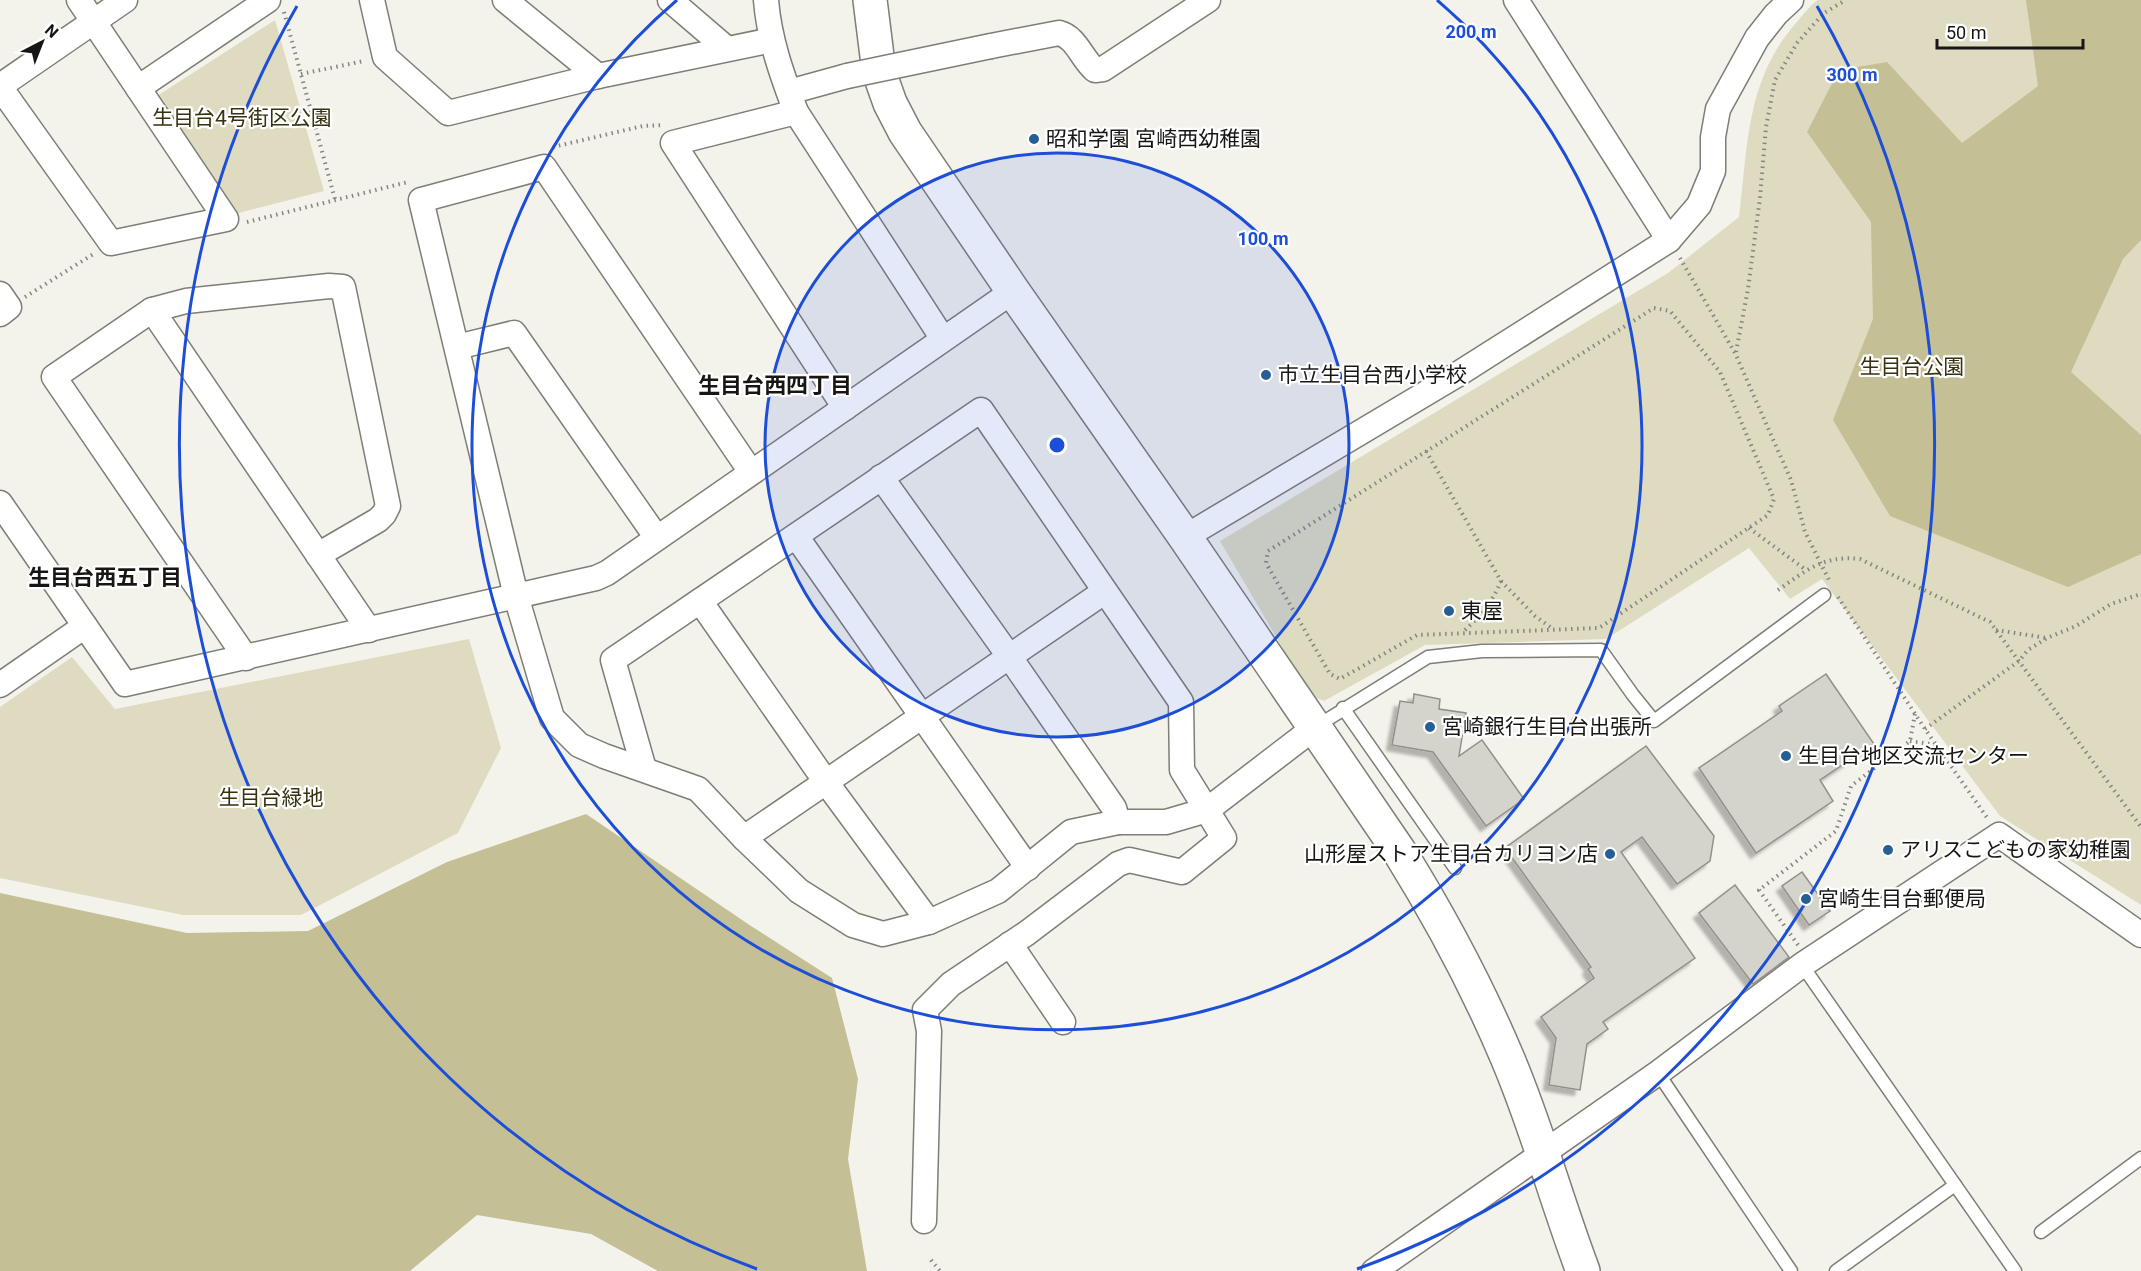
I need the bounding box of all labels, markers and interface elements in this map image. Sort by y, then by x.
north arrow [12,12,72,72]
scale bar [1937,12,2082,50]
text: N [41,20,62,42]
text: 200 m [1445,21,1497,42]
text: 50 m [1946,22,1986,43]
text: 300 m [1826,64,1878,85]
park label: 生目台4号街区公園 [152,106,332,130]
place label: 昭和学園 宮崎西幼稚園 [1046,127,1261,151]
marker: 昭和学園 宮崎西幼稚園 [1027,132,1041,146]
text: 100 m [1237,228,1289,249]
park label: 生目台公園 [1860,355,1965,379]
place label: 市立生目台西小学校 [1278,363,1467,387]
marker: 市立生目台西小学校 [1259,368,1273,382]
district label: 生目台西四丁目 [698,373,852,398]
centre of rings [1047,435,1067,455]
district label: 生目台西五丁目 [28,565,182,590]
place label: 東屋 [1461,599,1503,623]
marker: 東屋 [1442,604,1456,618]
place label: 宮崎銀行生目台出張所 [1442,715,1652,739]
marker: 宮崎銀行生目台出張所 [1423,720,1437,734]
place label: 生目台地区交流センター [1798,744,2029,768]
marker: 生目台地区交流センター [1779,749,1793,763]
park label: 生目台緑地 [219,786,324,810]
place label: アリスこどもの家幼稚園 [1900,838,2131,862]
place label: 山形屋ストア生目台カリヨン店 [1304,842,1598,866]
marker: アリスこどもの家幼稚園 [1881,843,1895,857]
marker: 山形屋ストア生目台カリヨン店 [1603,847,1617,861]
place label: 宮崎生目台郵便局 [1818,887,1986,911]
marker: 宮崎生目台郵便局 [1799,892,1813,906]

